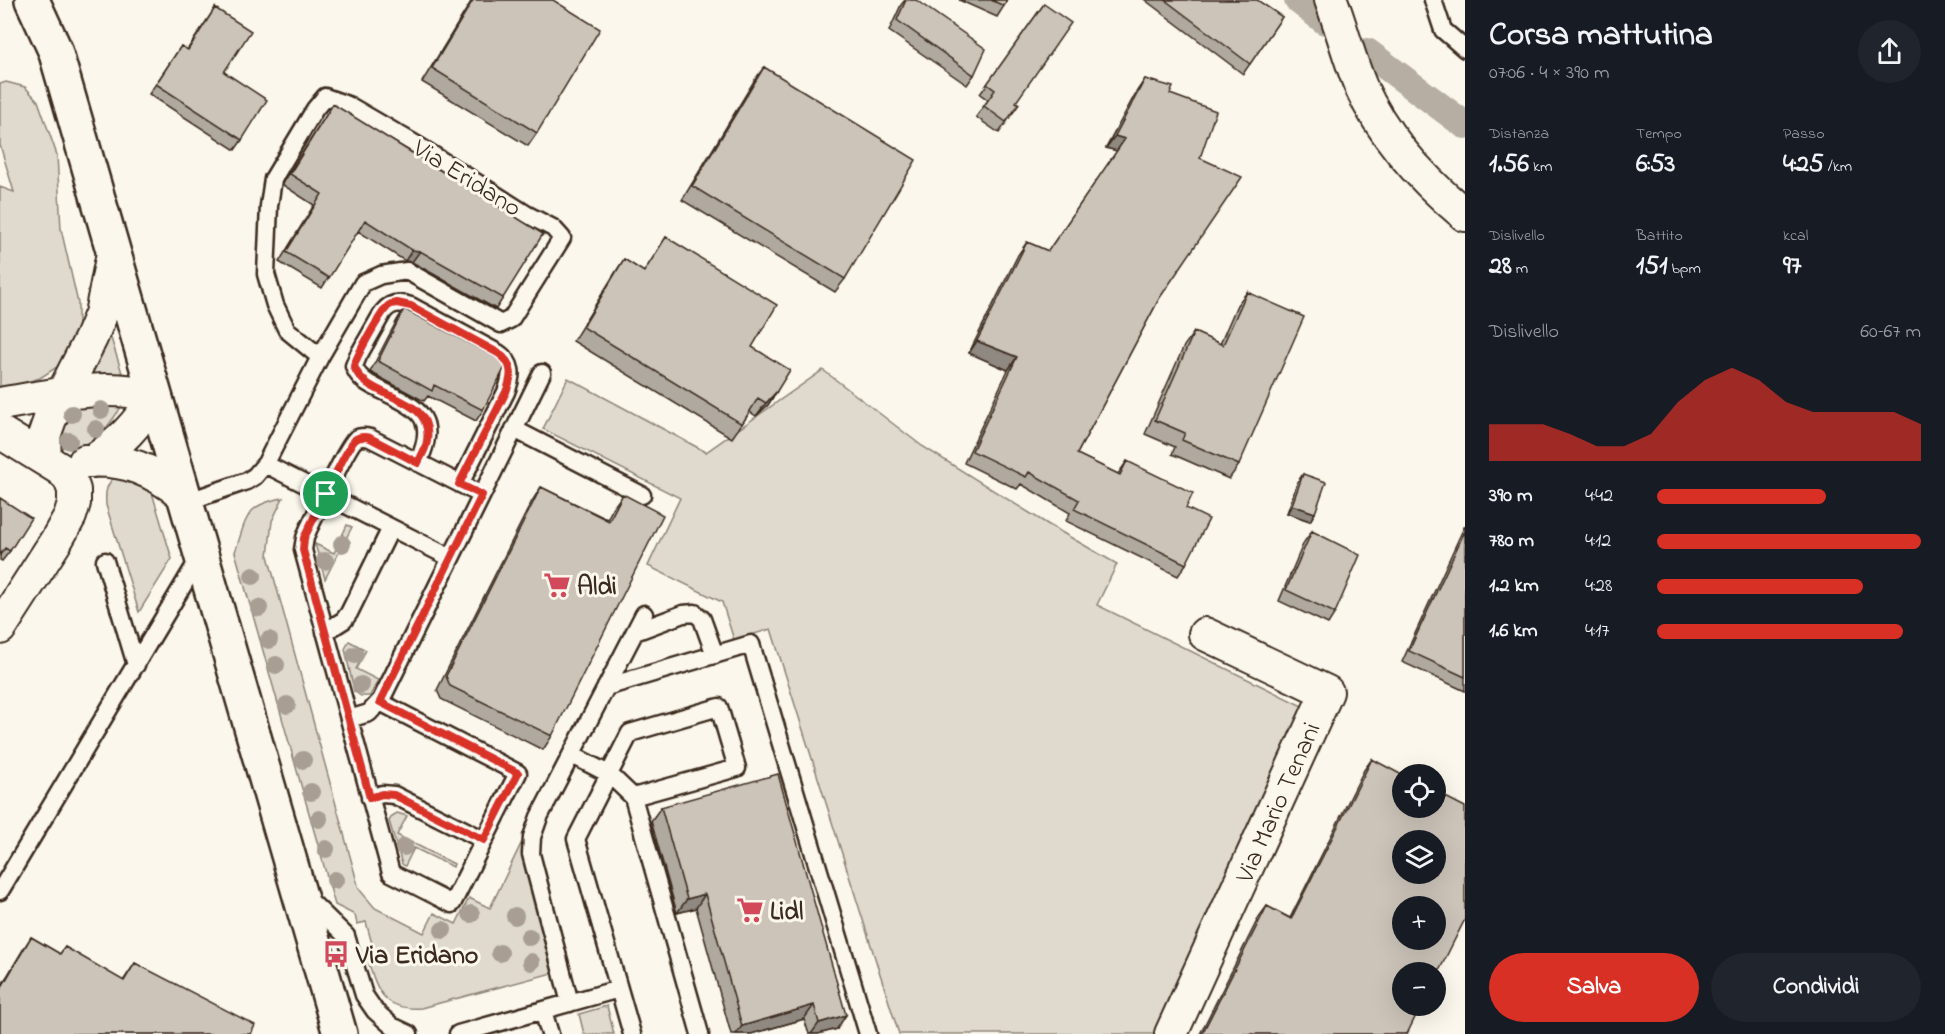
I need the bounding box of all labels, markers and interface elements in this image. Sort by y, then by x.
text: Corsa mattutina [1489,12,1713,60]
button: share [1858,20,1921,83]
text: 07:06 · 4 × 390 m [1489,59,1609,88]
text: Distanza [1489,122,1549,146]
text: Tempo [1636,122,1682,146]
text: Passo [1783,122,1825,146]
street label: Via Eridano [404,131,528,228]
text: 1.56 [1489,146,1529,184]
text: 6:53 [1636,146,1675,184]
text: 4:25 [1783,146,1824,184]
text: km [1529,155,1552,179]
text: /km [1824,155,1852,179]
text: Dislivello [1489,224,1545,248]
text: Battito [1636,224,1683,248]
text: kcal [1783,224,1808,248]
text: 28 [1489,248,1512,286]
text: 151 [1636,248,1667,286]
text: 97 [1783,248,1802,286]
text: m [1512,257,1528,281]
text: bpm [1667,257,1701,281]
text: Dislivello [1489,318,1559,347]
text: 60–67 m [1860,318,1921,347]
pin [300,468,351,519]
icon: arrive [309,477,342,510]
text: 390 m [1489,482,1532,511]
text: 4:42 [1585,482,1613,511]
text: 780 m [1489,527,1534,556]
text: 4:12 [1585,527,1611,556]
place label: Aldi [577,569,617,607]
supermarket icon: Aldi [542,570,572,600]
text: 1.2 km [1489,572,1539,601]
text: 4:28 [1585,572,1612,601]
text: 1.6 km [1489,617,1538,646]
text: 4:17 [1585,617,1610,646]
street label: Via Mario Tenani [1227,717,1332,891]
map controls [1392,764,1446,1016]
button: locate [1392,764,1446,818]
button: layers [1392,830,1446,884]
place label: Lidl [770,894,803,932]
supermarket icon: Lidl [735,895,765,925]
button: + [1392,896,1446,950]
place label: Via Eridano [355,938,478,976]
bus stop icon: Via Eridano [321,939,351,969]
button: Salva [1489,953,1699,1022]
button: Condividi [1711,953,1921,1022]
button: − [1392,962,1446,1016]

